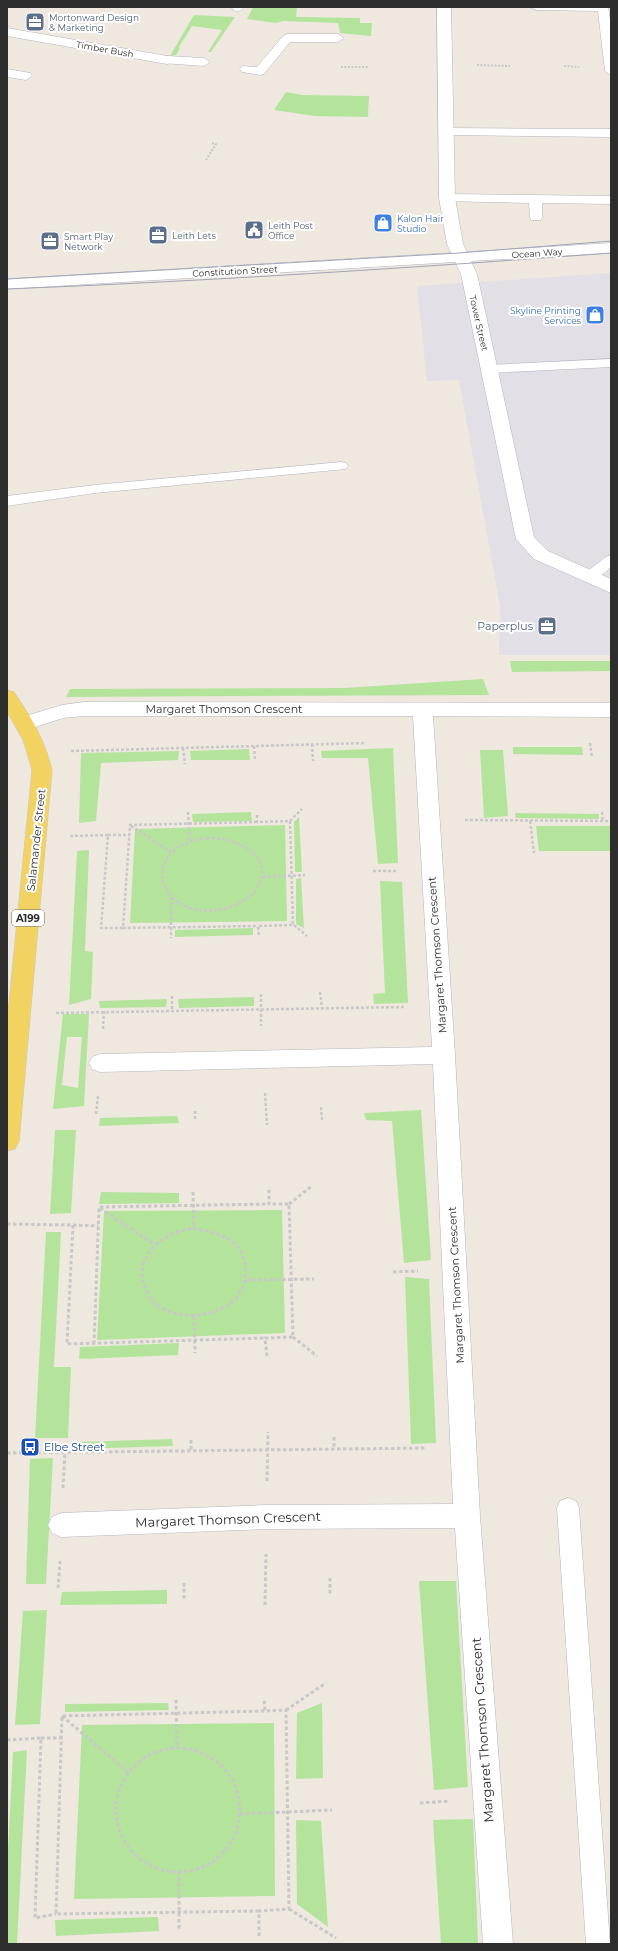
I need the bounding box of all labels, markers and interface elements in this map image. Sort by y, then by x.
office icon: Mortonward Design & Marketing [24,11,46,33]
place label: Mortonward Design & Marketing [49,12,139,33]
street label: Timber Bush [76,39,134,59]
shop icon: Kalon Hair Studio [372,212,394,234]
place label: Kalon Hair Studio [397,213,444,234]
public building icon: Leith Post Office [243,219,265,241]
place label: Leith Post Office [268,220,313,241]
office icon: Leith Lets [147,224,169,246]
office icon: Smart Play Network [39,230,61,252]
place label: Leith Lets [172,230,216,241]
place label: Smart Play Network [64,231,113,252]
street label: Ocean Way [511,246,563,260]
street label: Constitution Street [192,263,278,279]
street label: Tower Street [467,294,491,352]
shop icon: Skyline Printing Services [584,304,606,326]
place label: Skyline Printing Services [510,305,582,326]
office icon: Paperplus [536,615,558,637]
place label: Paperplus [477,619,534,633]
street label: Margaret Thomson Crescent [145,702,303,716]
street label: Salamander Street [24,788,48,892]
street label: Margaret Thomson Crescent [424,876,449,1034]
road number: A199 [12,910,44,926]
street label: Margaret Thomson Crescent [445,1206,467,1364]
bus stop icon: Elbe Street [19,1436,41,1458]
place label: Elbe Street [44,1440,105,1454]
street label: Margaret Thomson Crescent [135,1508,321,1530]
street label: Margaret Thomson Crescent [468,1637,496,1823]

